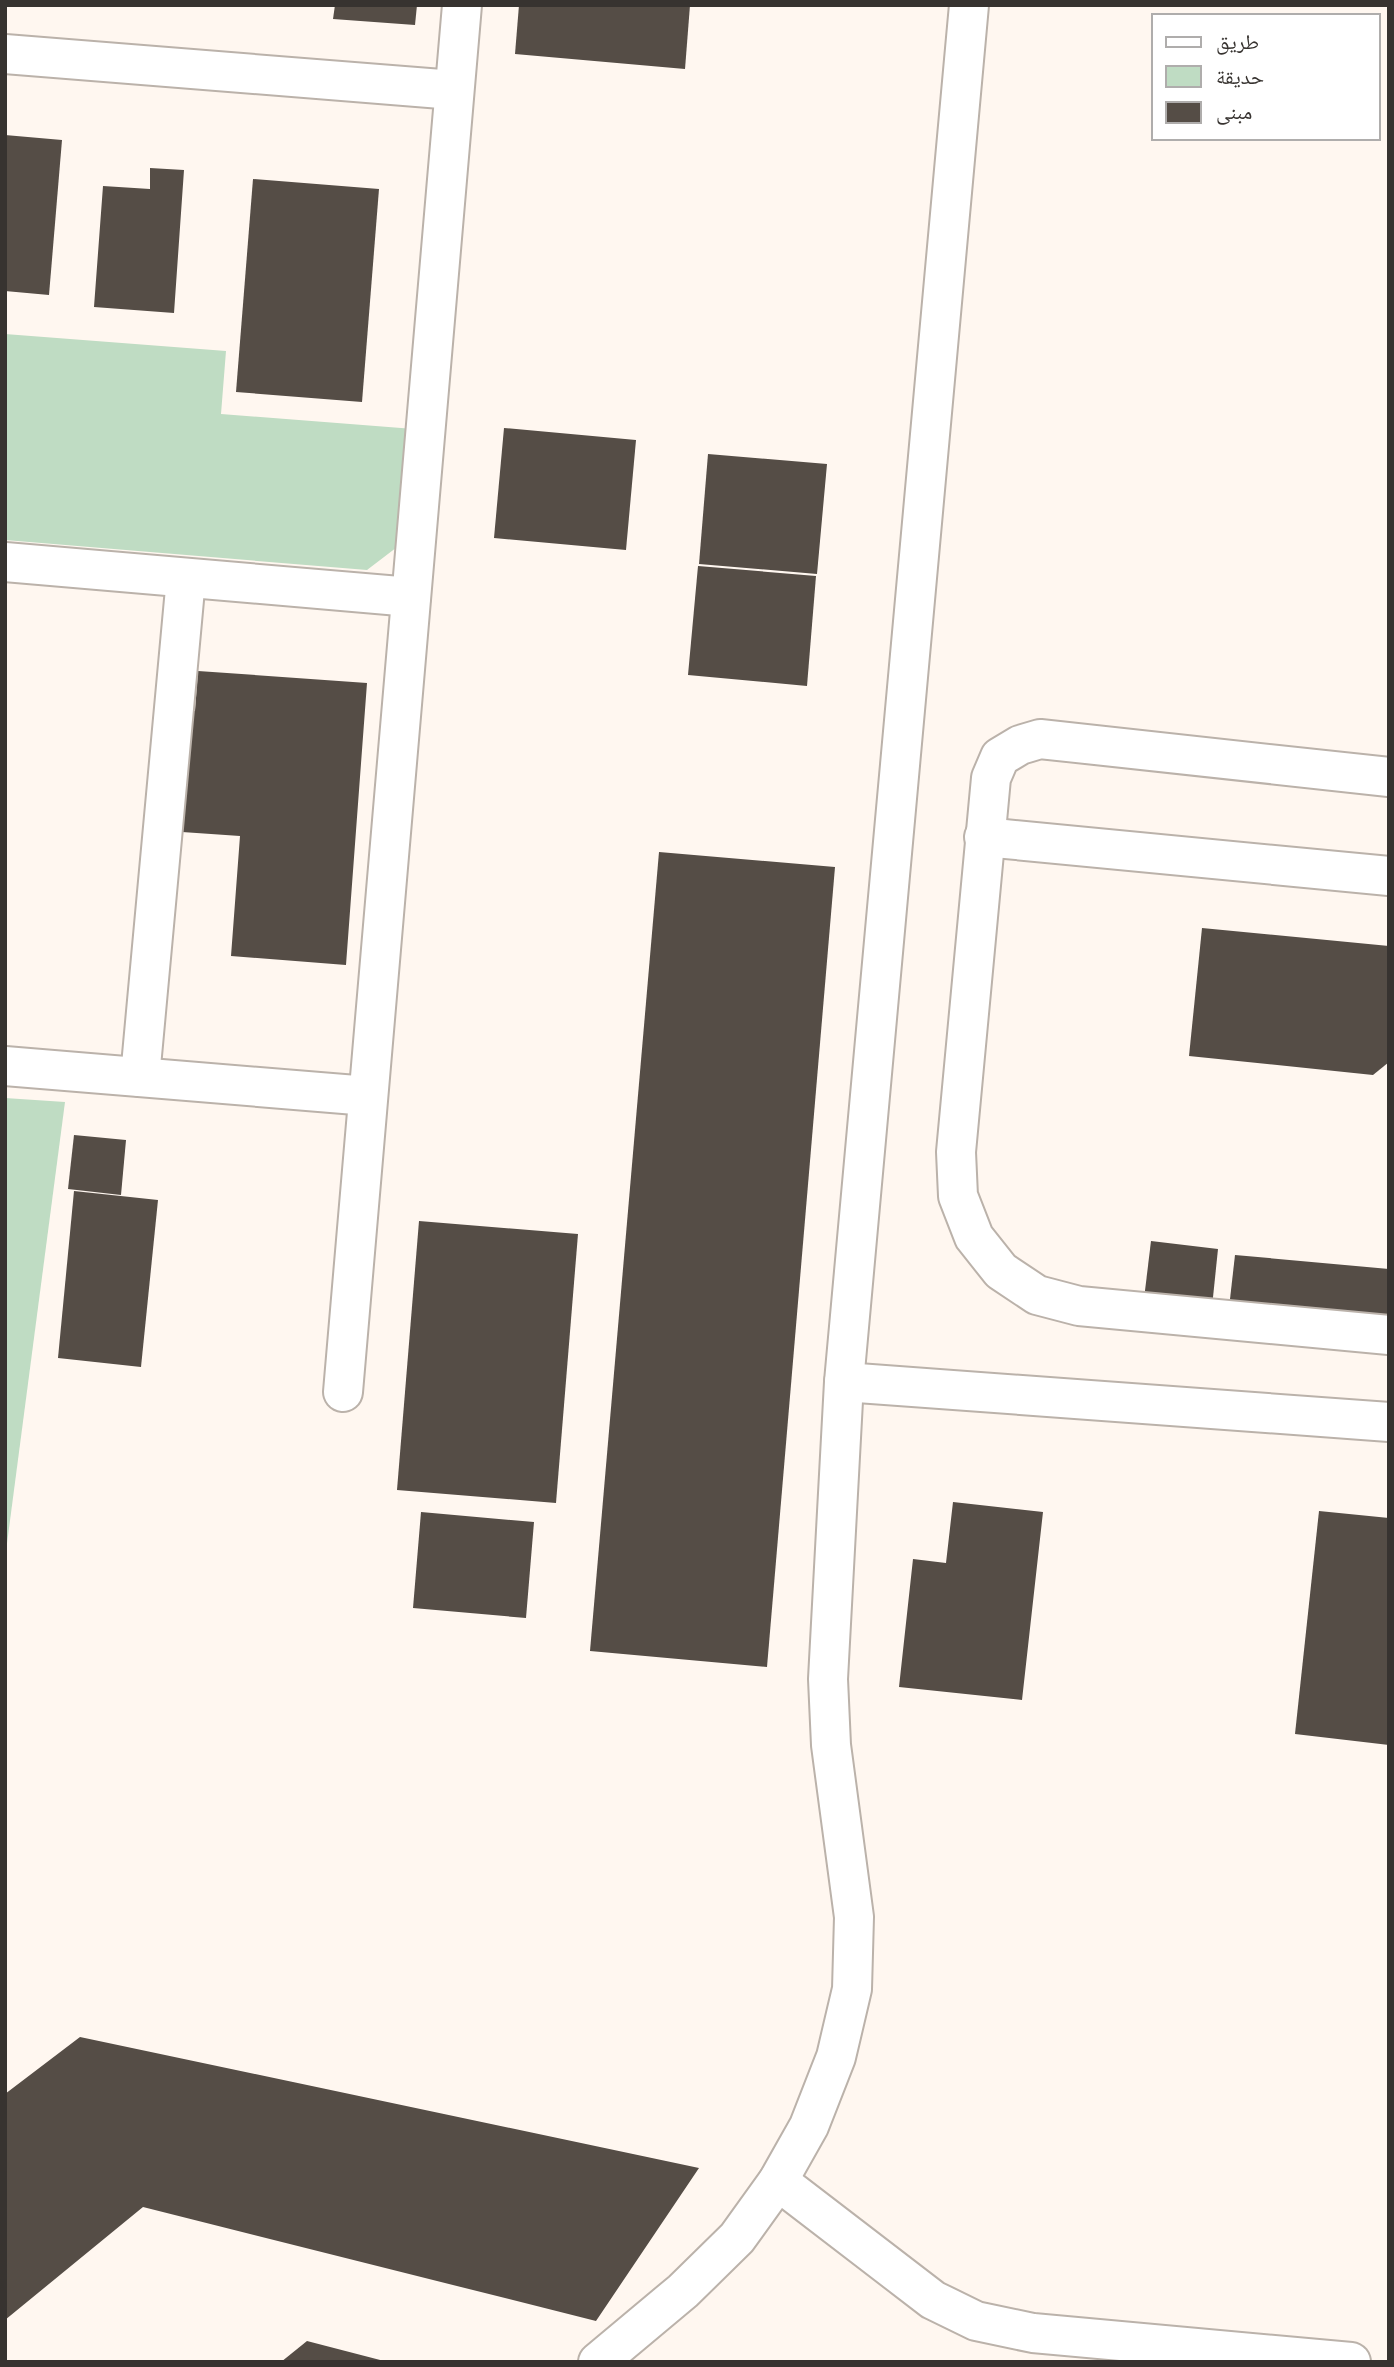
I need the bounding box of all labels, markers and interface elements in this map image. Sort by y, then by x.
legend [1152,14,1380,140]
text: طريق [1216,30,1259,55]
text: حديقة [1216,65,1264,89]
text: مبنى [1216,100,1252,125]

